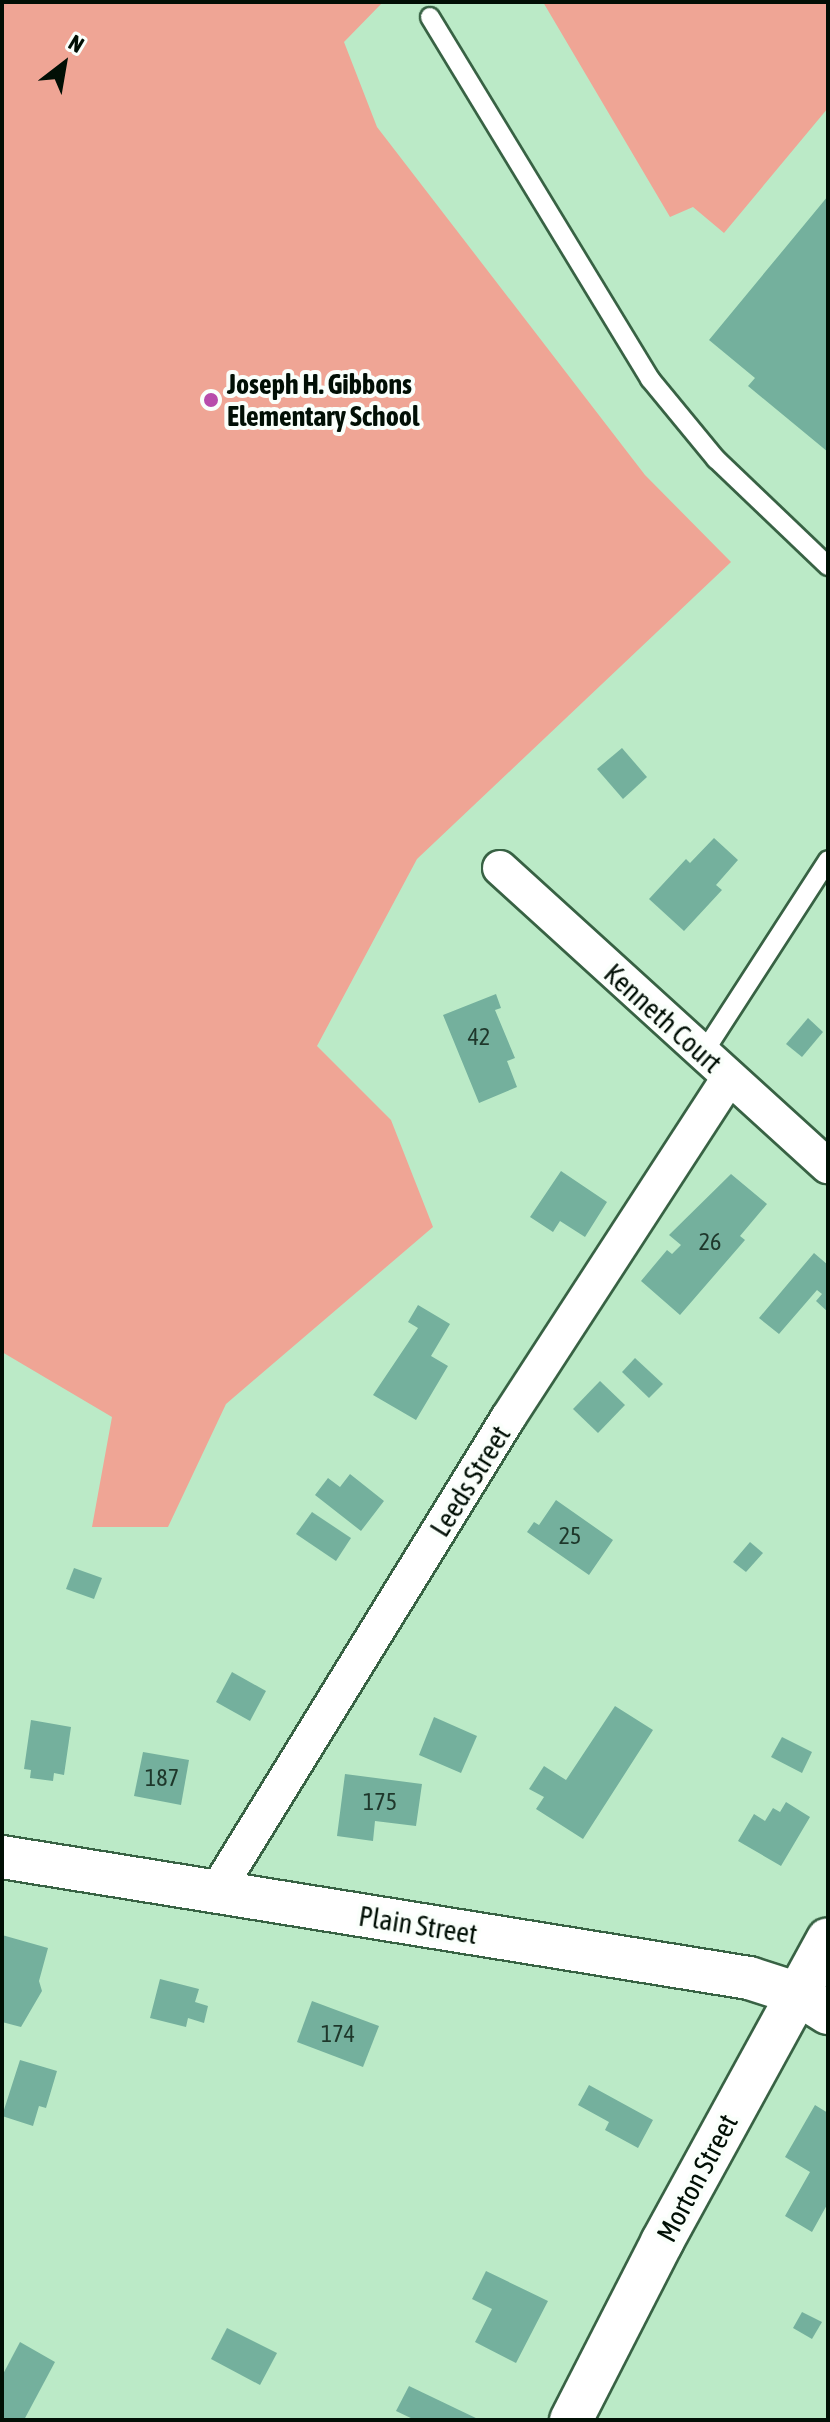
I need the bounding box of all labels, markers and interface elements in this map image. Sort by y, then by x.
north arrow [24,24,104,104]
text: N [64,29,89,58]
place label: Joseph H. Gibbons Elementary School [227,367,419,433]
marker: Joseph H. Gibbons Elementary School [202,391,220,409]
street label: Kenneth Court [597,956,729,1080]
house number: 42 [468,1023,490,1051]
house number: 26 [699,1228,721,1256]
street label: Leeds Street [423,1419,517,1543]
house number: 25 [559,1522,581,1550]
house number: 187 [145,1764,179,1792]
house number: 175 [363,1788,397,1816]
street label: Plain Street [356,1899,480,1951]
house number: 174 [321,2020,355,2048]
street label: Morton Street [649,2108,745,2248]

